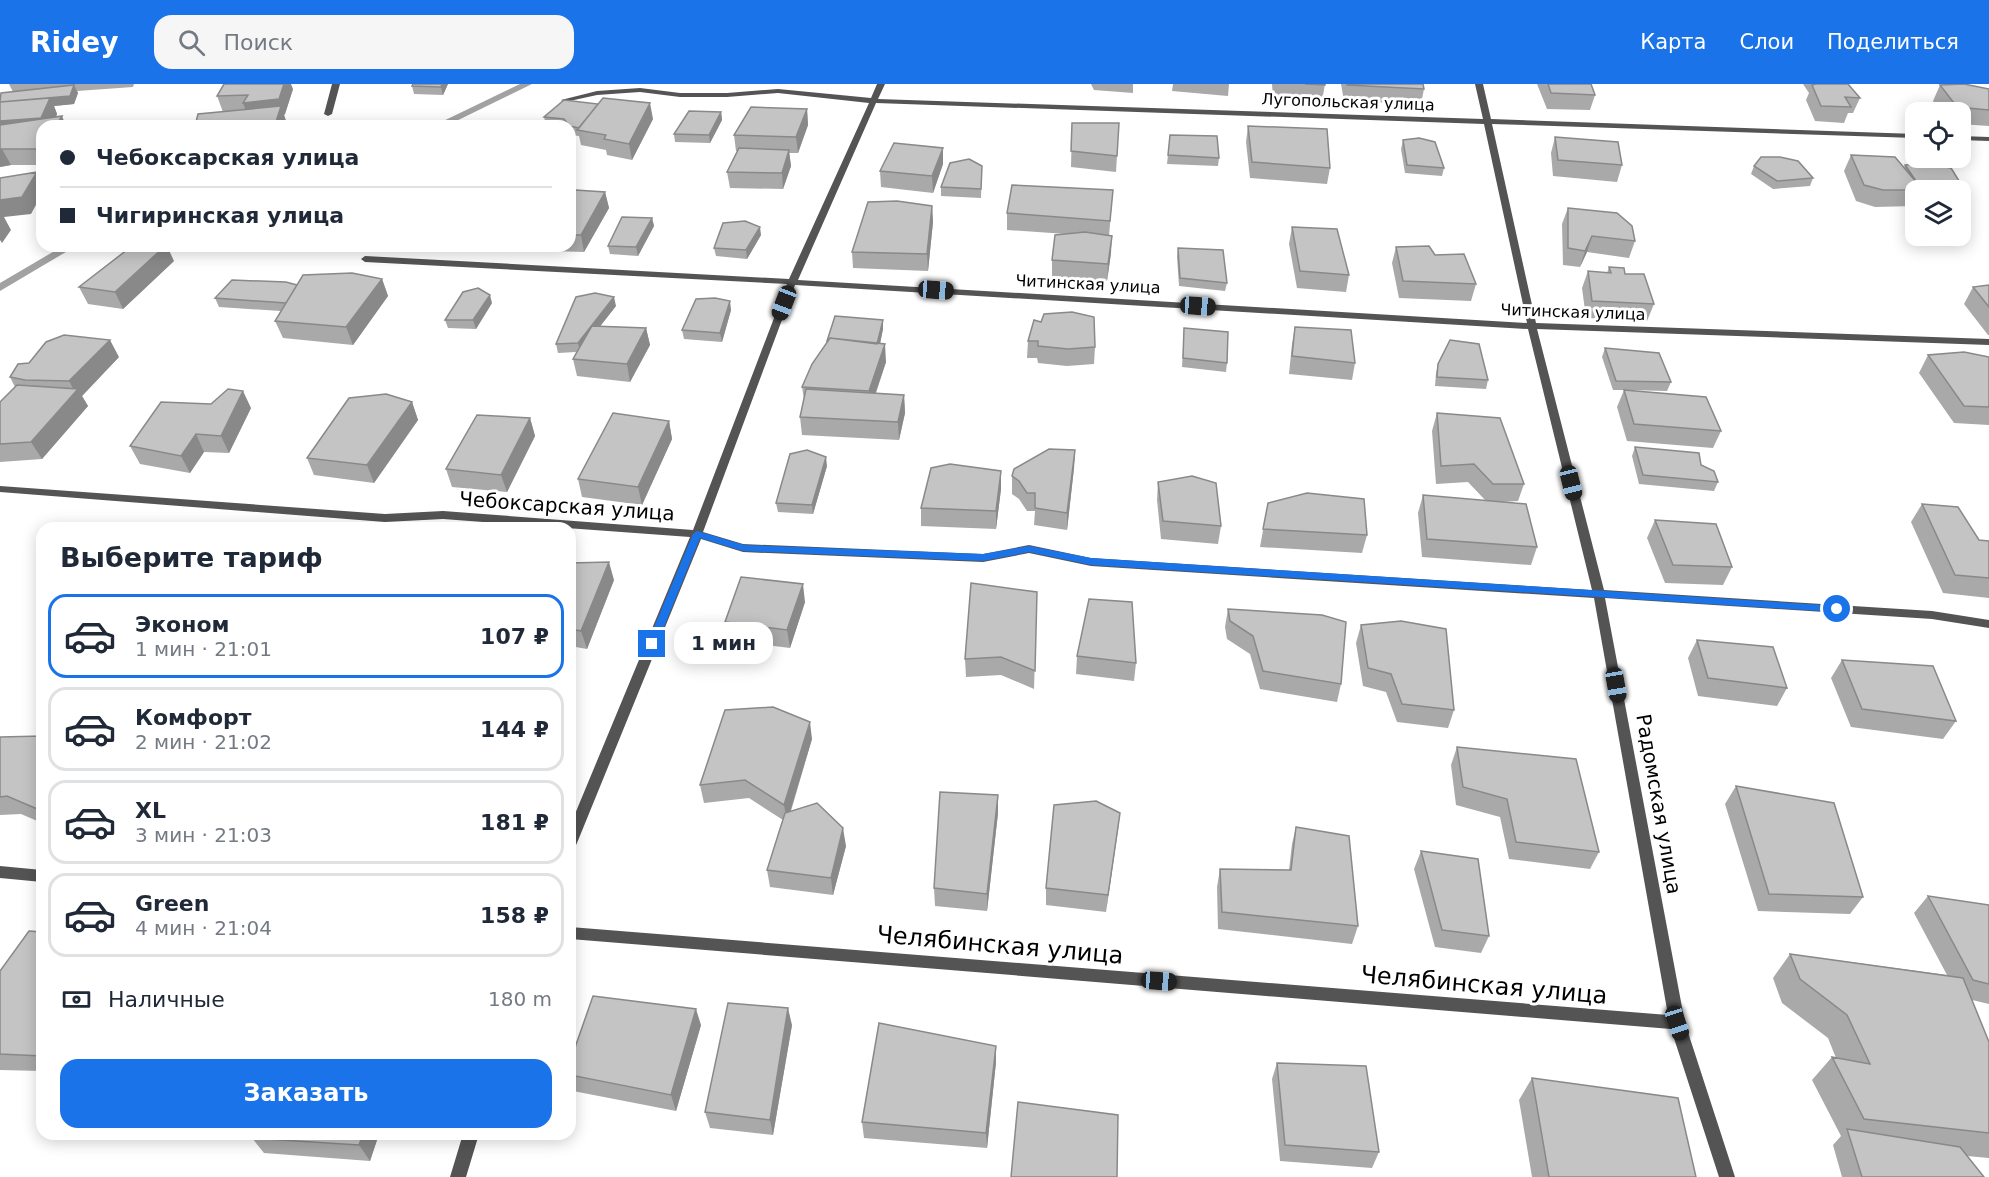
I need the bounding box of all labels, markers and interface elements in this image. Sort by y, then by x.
search box [154,15,574,69]
text: Ridey [30,26,118,59]
icon: search [175,26,208,59]
text: Поиск [223,30,293,55]
text: Карта [1640,30,1706,54]
text: Слои [1739,30,1794,54]
text: Поделиться [1827,30,1959,54]
street label: Лугопольская улица [1261,89,1435,115]
map controls [1905,102,1971,246]
button: locate [1905,102,1971,168]
text: Чебоксарская улица [96,145,359,170]
button: layers [1905,180,1971,246]
text: Чигиринская улица [96,203,344,228]
street label: Читинская улица [1015,271,1161,297]
car [917,280,955,300]
car [769,283,799,323]
car [1179,296,1217,316]
street label: Читинская улица [1500,300,1646,324]
car [1558,463,1584,503]
street label: Чебоксарская улица [459,487,675,525]
text: Выберите тариф [60,542,323,573]
route start [1823,595,1850,622]
icon: car [63,609,117,663]
text: Эконом [135,612,230,637]
callout: 1 мин [673,623,772,665]
text: 107 ₽ [480,624,549,649]
route end [638,630,665,657]
text: 1 мин [691,631,756,655]
text: 1 мин · 21:01 [135,637,272,661]
car [1604,666,1628,704]
icon: car [63,702,117,756]
text: Комфорт [135,705,252,730]
street label: Радомская улица [1631,712,1687,896]
text: 144 ₽ [480,717,549,742]
text: 2 мин · 21:02 [135,730,272,754]
icon: car [63,795,117,849]
text: XL [135,798,166,823]
text: 181 ₽ [480,810,549,835]
text: 3 мин · 21:03 [135,823,272,847]
icon: car [63,888,117,942]
text: Green [135,891,209,916]
text: 158 ₽ [480,903,549,928]
text: 4 мин · 21:04 [135,916,272,940]
street label: Челябинская улица [875,920,1125,970]
street label: Челябинская улица [1359,960,1609,1010]
car [1140,971,1178,991]
icon: cash [60,983,93,1016]
text: Наличные [108,987,225,1012]
text: 180 m [488,987,552,1011]
car [1663,1003,1691,1043]
button: Заказать [60,1059,552,1128]

